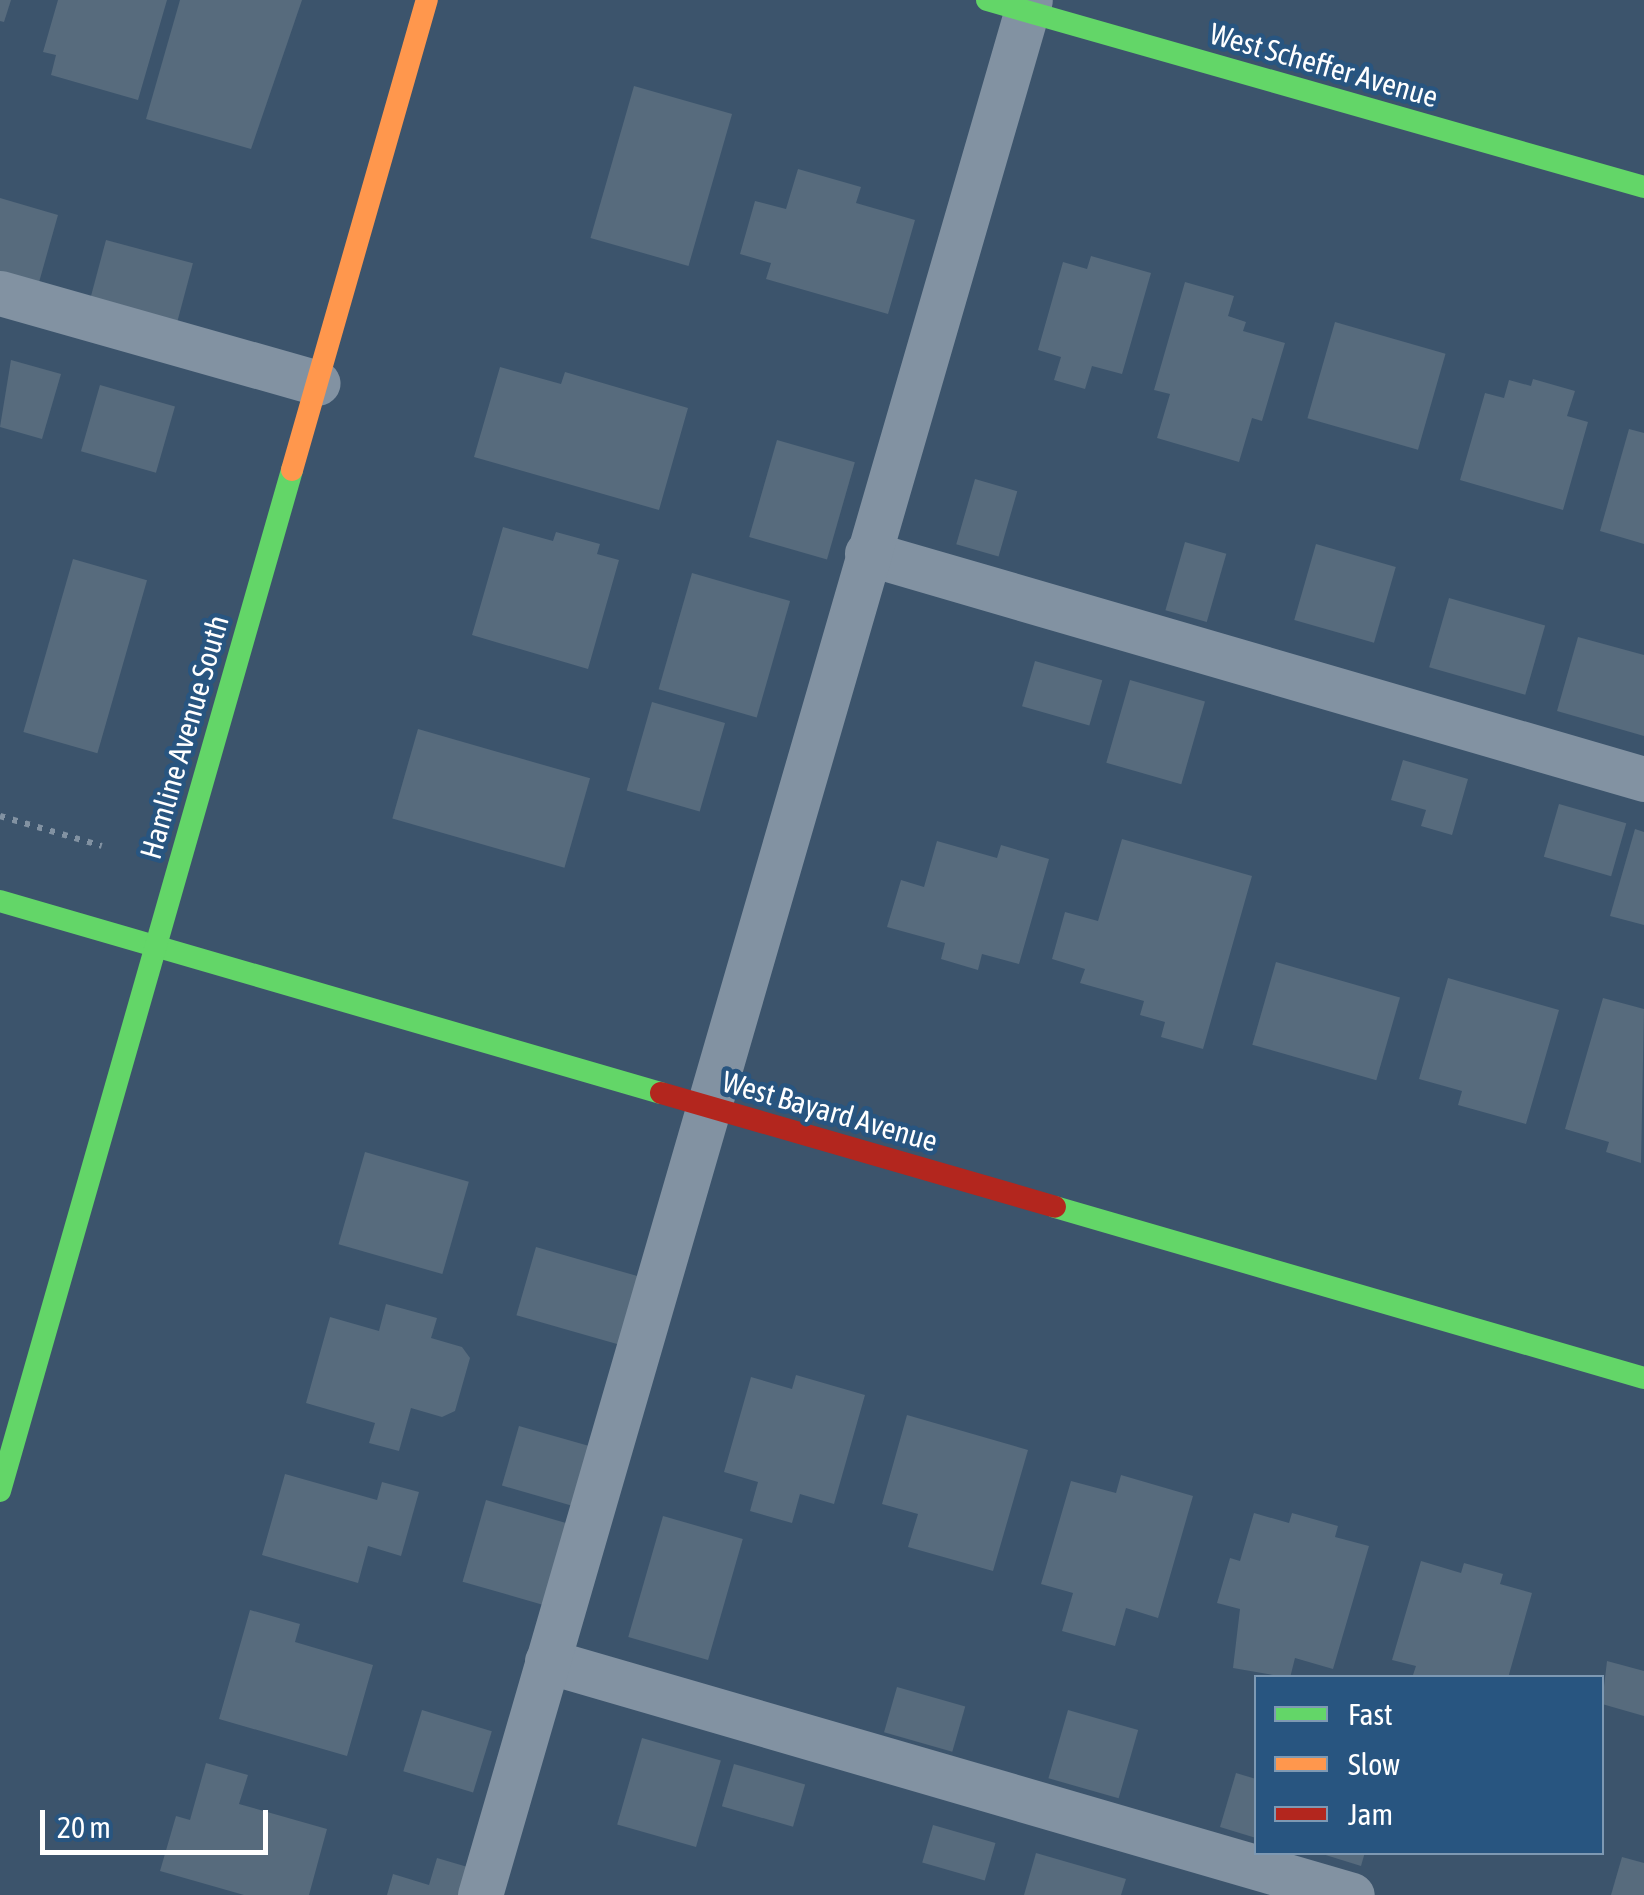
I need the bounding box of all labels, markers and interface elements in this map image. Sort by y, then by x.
street label: West Scheffer Avenue [1206,15,1442,115]
street label: Hamline Avenue South [132,611,236,863]
street label: West Bayard Avenue [718,1063,942,1159]
legend [1254,1675,1604,1855]
text: Fast [1348,1697,1393,1731]
text: Slow [1348,1747,1400,1781]
scale bar [45,1790,272,1852]
text: Jam [1348,1797,1393,1831]
text: 20 m [57,1810,111,1844]

